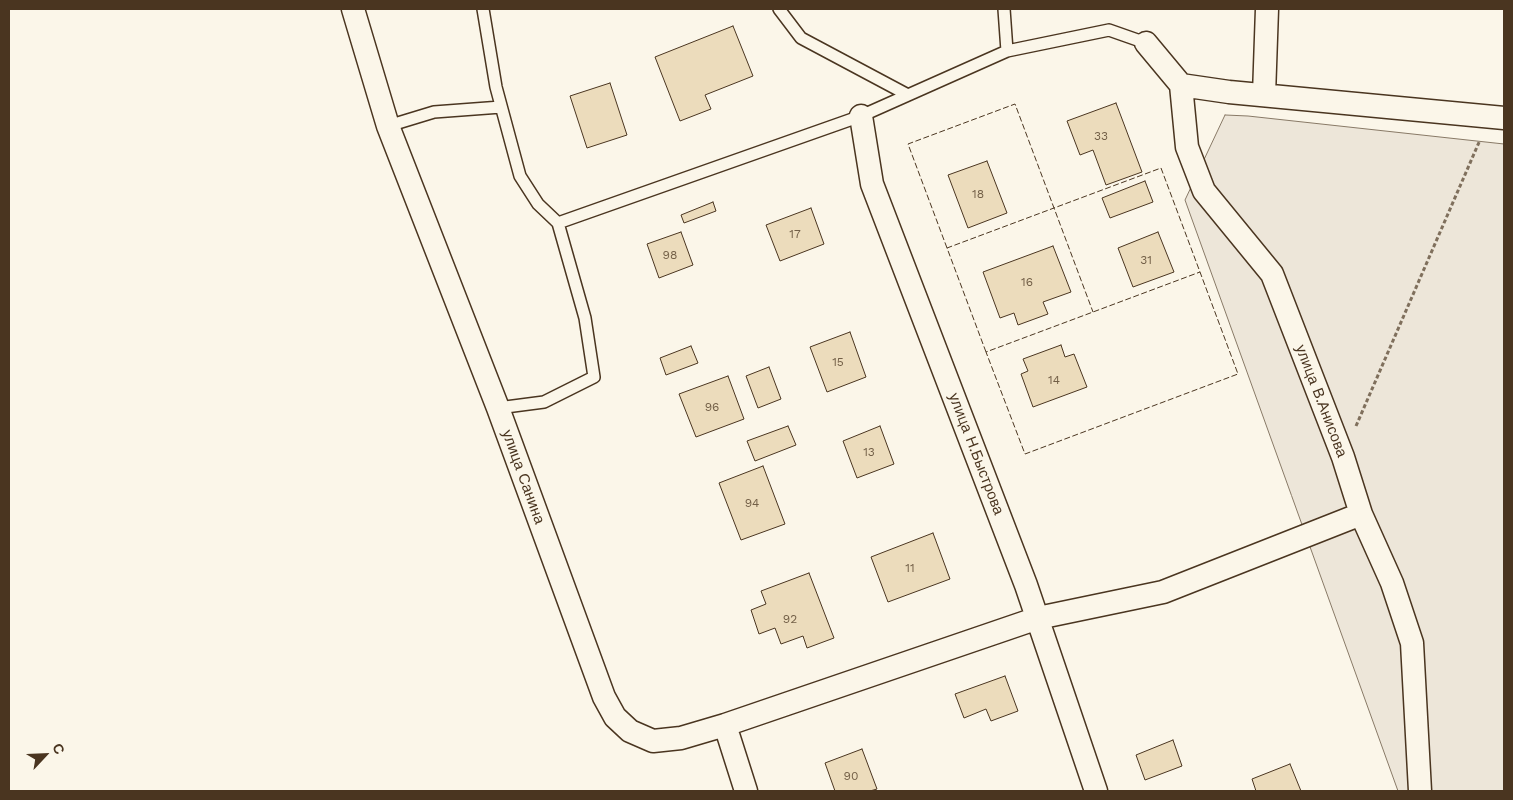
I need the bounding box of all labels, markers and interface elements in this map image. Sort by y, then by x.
house number: 33 [1094,129,1108,143]
house number: 18 [972,187,984,201]
house number: 17 [789,227,801,241]
house number: 98 [663,248,677,262]
house number: 31 [1140,253,1152,267]
house number: 16 [1021,275,1033,289]
street label: улица В.Анисова [1291,342,1351,460]
house number: 15 [832,355,844,369]
house number: 14 [1048,373,1060,387]
street label: улица Н.Быстрова [944,391,1008,517]
house number: 96 [705,400,719,414]
street label: улица Санина [498,427,548,527]
house number: 13 [863,445,875,459]
house number: 94 [745,496,759,510]
house number: 11 [905,561,915,575]
house number: 92 [783,612,797,626]
north arrow [20,730,70,780]
text: С [49,741,68,757]
house number: 90 [844,769,858,783]

